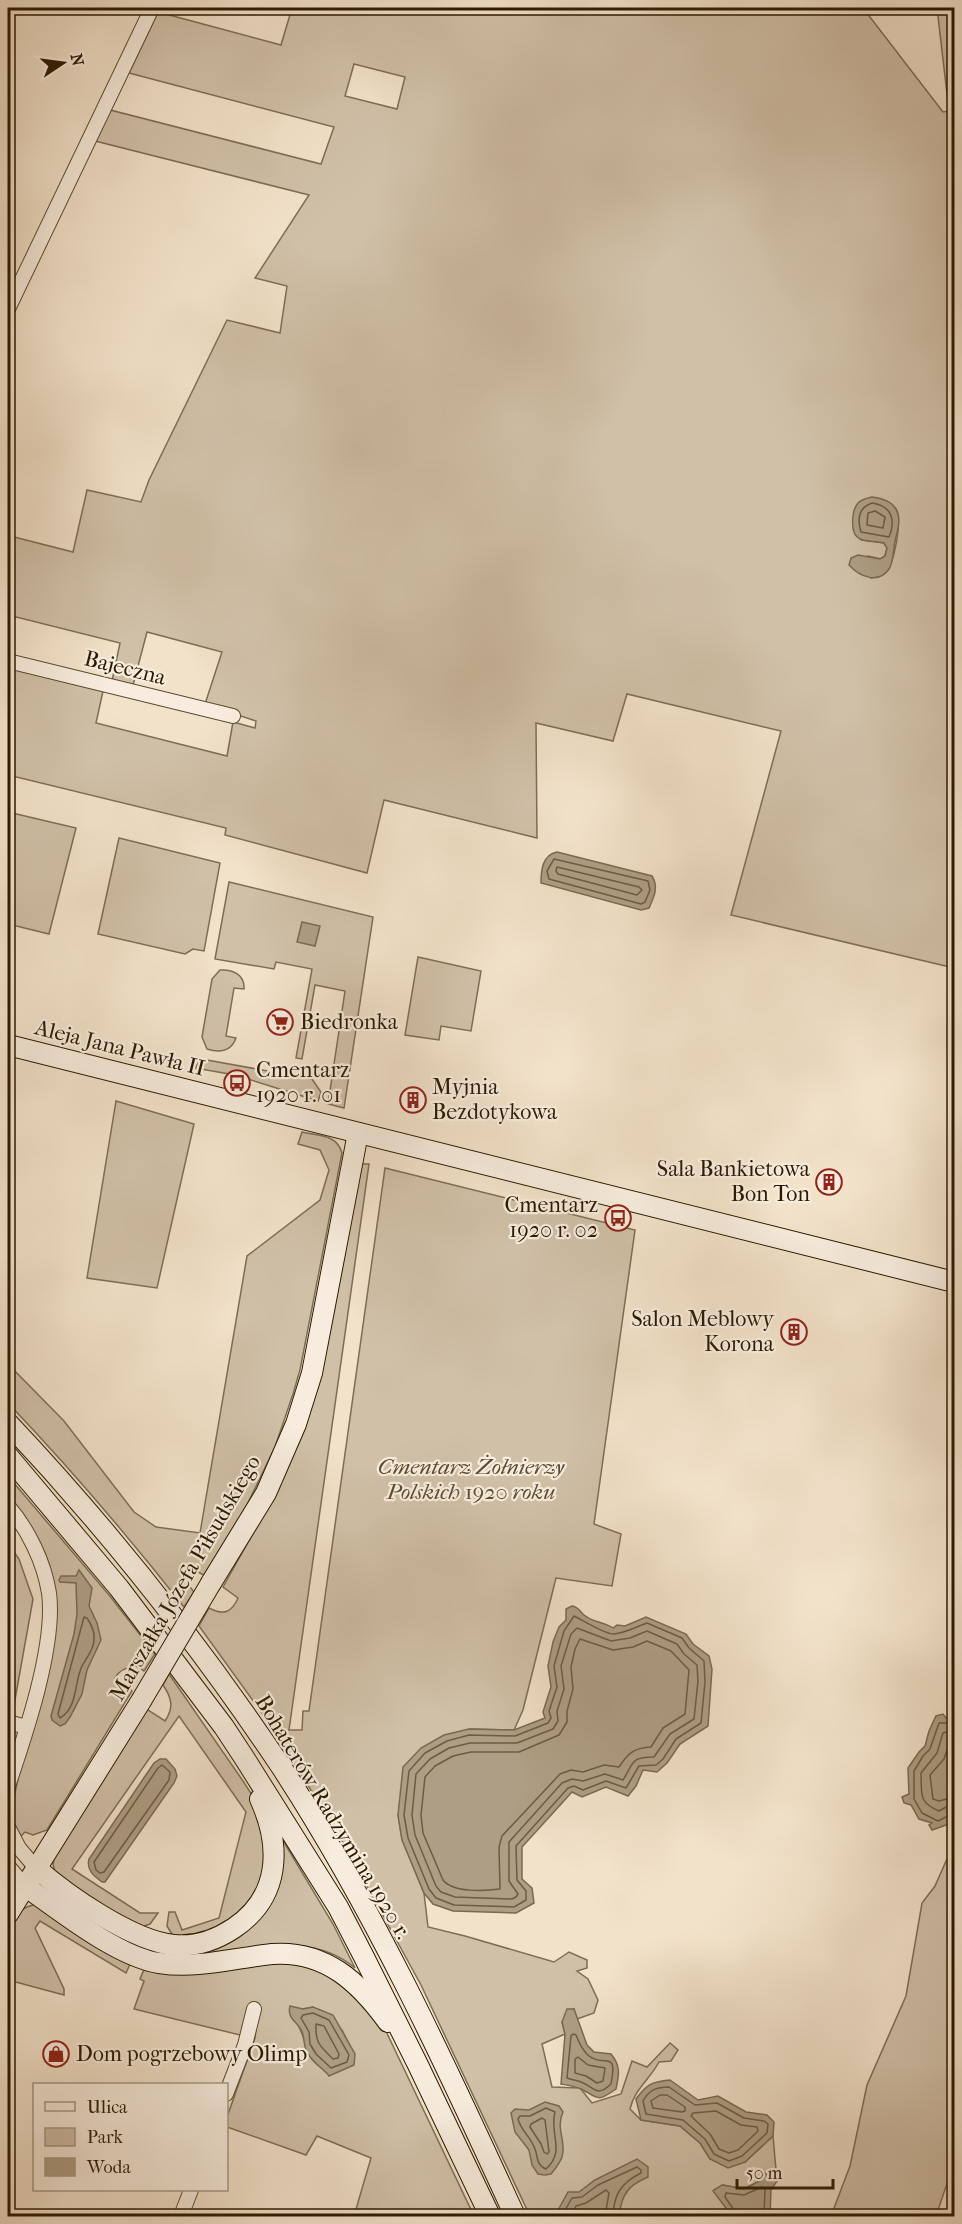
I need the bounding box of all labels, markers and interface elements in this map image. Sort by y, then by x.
north arrow [33,33,93,93]
text: N [67,52,88,69]
street label: Bajeczna [81,645,169,691]
supermarket icon: Biedronka [265,1007,295,1037]
place label: Biedronka [300,1009,399,1035]
street label: Aleja Jana Pawła II [31,1014,208,1082]
place label: Cmentarz 1920 r. 01 [256,1057,350,1108]
bus stop icon: Cmentarz 1920 r. 01 [222,1068,252,1098]
place label: Myjnia Bezdotykowa [432,1074,558,1125]
building icon: Myjnia Bezdotykowa [398,1085,428,1115]
place label: Sala Bankietowa Bon Ton [657,1156,811,1207]
building icon: Sala Bankietowa Bon Ton [814,1167,844,1197]
place label: Cmentarz 1920 r. 02 [504,1192,598,1243]
bus stop icon: Cmentarz 1920 r. 02 [603,1203,633,1233]
place label: Salon Meblowy Korona [631,1306,775,1357]
building icon: Salon Meblowy Korona [779,1317,809,1347]
street label: Marszałka Józefa Piłsudskiego [104,1450,266,1706]
park label: Cmentarz Żołnierzy Polskich 1920 roku [378,1454,565,1505]
street label: Bohaterów Radzymina 1920 r. [250,1690,416,1944]
shop icon: Dom pogrzebowy Olimp [41,2039,71,2069]
place label: Dom pogrzebowy Olimp [76,2041,307,2067]
legend [33,2083,228,2191]
text: Ulica [87,2097,128,2118]
text: Park [87,2127,124,2148]
scale bar [737,2152,833,2190]
text: Woda [86,2157,131,2178]
text: 50 m [746,2163,783,2184]

